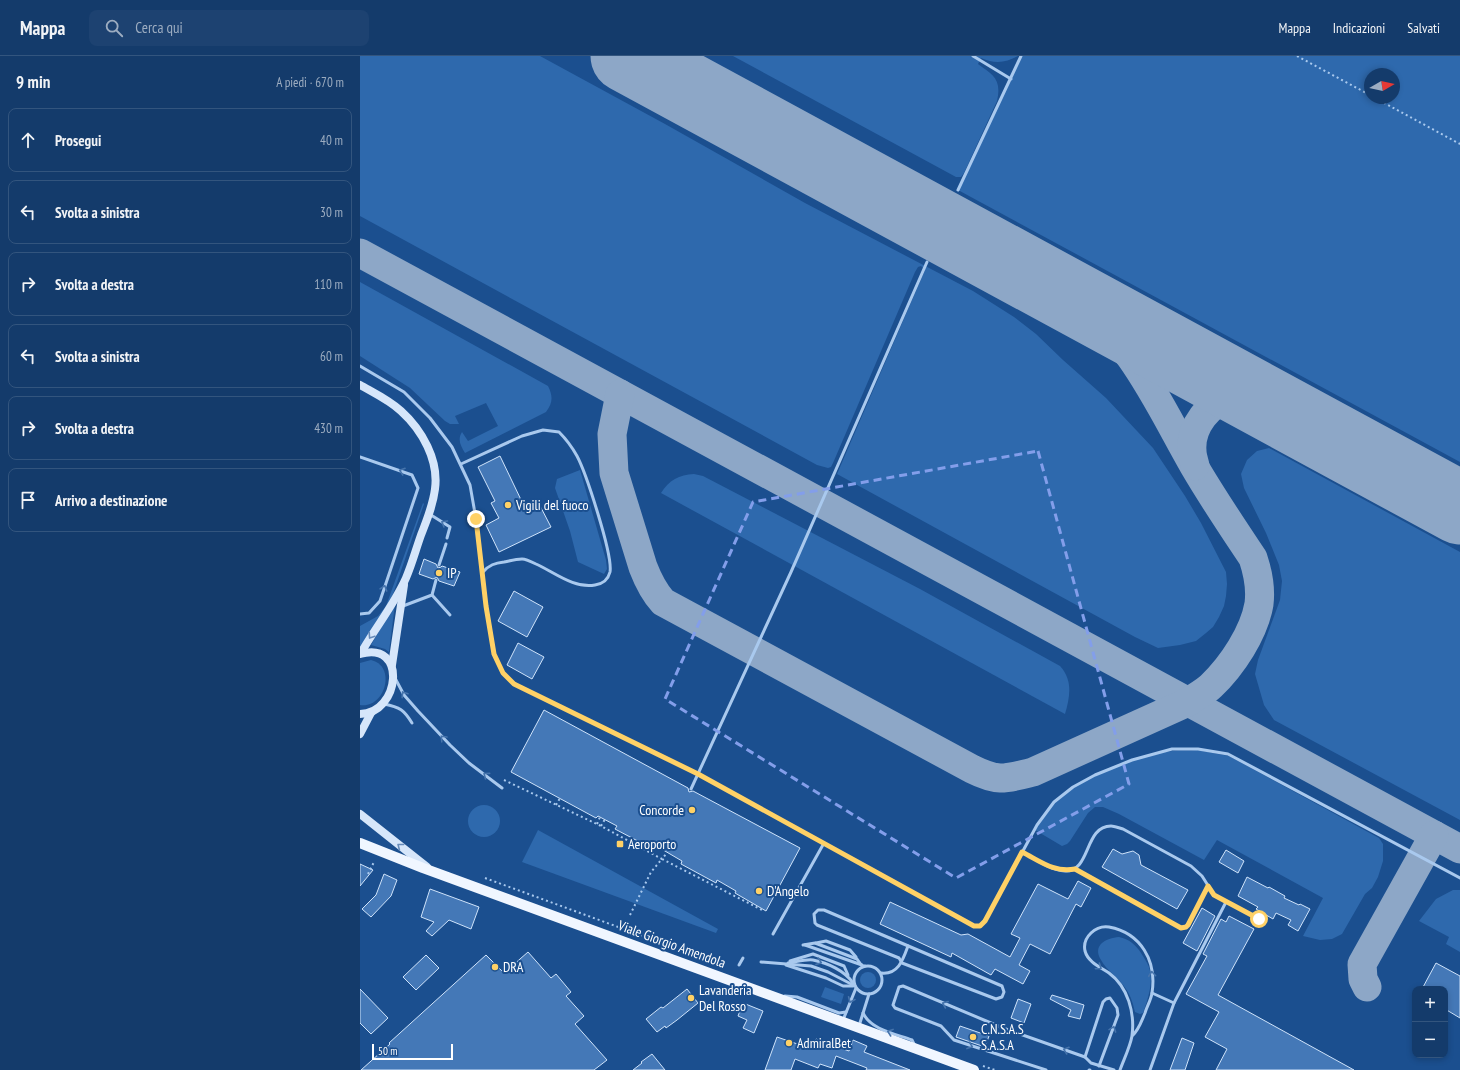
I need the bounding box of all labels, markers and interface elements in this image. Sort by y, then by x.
search box [89,10,369,46]
text: Mappa [20,16,65,40]
icon: search [103,17,125,39]
text: Cerca qui [135,18,183,37]
text: Mappa [1279,19,1311,37]
text: Indicazioni [1333,19,1385,37]
text: Salvati [1407,19,1440,37]
north arrow [1364,68,1400,104]
text: 9 min [16,71,50,93]
text: A piedi · 670 m [276,74,344,91]
icon: ahead [17,129,39,151]
text: Prosegui [55,131,101,150]
text: 40 m [320,132,343,149]
icon: left [17,201,39,223]
text: Svolta a sinistra [55,203,140,222]
text: 30 m [320,204,343,221]
icon: right [17,273,39,295]
text: Svolta a destra [55,275,134,294]
text: 110 m [314,276,343,293]
icon: left [17,345,39,367]
text: Svolta a sinistra [55,347,140,366]
text: 60 m [320,348,343,365]
icon: right [17,417,39,439]
text: Svolta a destra [55,419,134,438]
text: 430 m [314,420,343,437]
one-way arrow [399,468,406,476]
icon: arrive [17,489,39,511]
text: Arrivo a destinazione [55,491,168,510]
place label: Vigili del fuoco [515,496,588,514]
marker: Vigili del fuoco [503,500,513,510]
route end [467,510,485,528]
one-way arrow [441,521,448,528]
place label: IP [447,564,457,582]
marker: IP [434,568,444,578]
one-way arrow [380,585,388,592]
one-way arrow [369,632,376,639]
one-way arrow [402,691,409,698]
one-way arrow [440,735,448,743]
one-way arrow [483,773,490,780]
place label: Concorde [639,801,684,819]
marker: Concorde [687,805,697,815]
place label: Aeroporto [628,835,676,853]
marker: Aeroporto [615,839,625,849]
one-way arrow [397,844,404,851]
place label: D'Angelo [767,882,809,900]
marker: D'Angelo [754,886,764,896]
route start [1250,910,1268,928]
street label: Viale Giorgio Amendola [615,916,728,972]
one-way arrow [815,957,822,966]
place label: DRA [503,958,524,976]
marker: DRA [490,962,500,972]
one-way arrow [1095,962,1102,970]
one-way arrow [1148,971,1157,977]
place label: Lavanderia Del Rosso [699,981,752,1015]
map controls [1412,986,1448,1058]
button: + [1412,986,1448,1022]
marker: Lavanderia Del Rosso [686,993,696,1003]
one-way arrow [848,995,856,1003]
one-way arrow [941,1000,948,1008]
place label: C.N.S.A.S S.A.S.A [981,1020,1024,1054]
button: − [1412,1022,1448,1058]
one-way arrow [1108,1026,1116,1033]
one-way arrow [887,1028,894,1036]
marker: C.N.S.A.S S.A.S.A [968,1032,978,1042]
place label: AdmiralBet [797,1034,851,1052]
marker: AdmiralBet [784,1038,794,1048]
one-way arrow [966,1041,973,1049]
scale bar [372,1042,453,1061]
text: 50 m [378,1044,397,1058]
one-way arrow [1063,1047,1070,1055]

